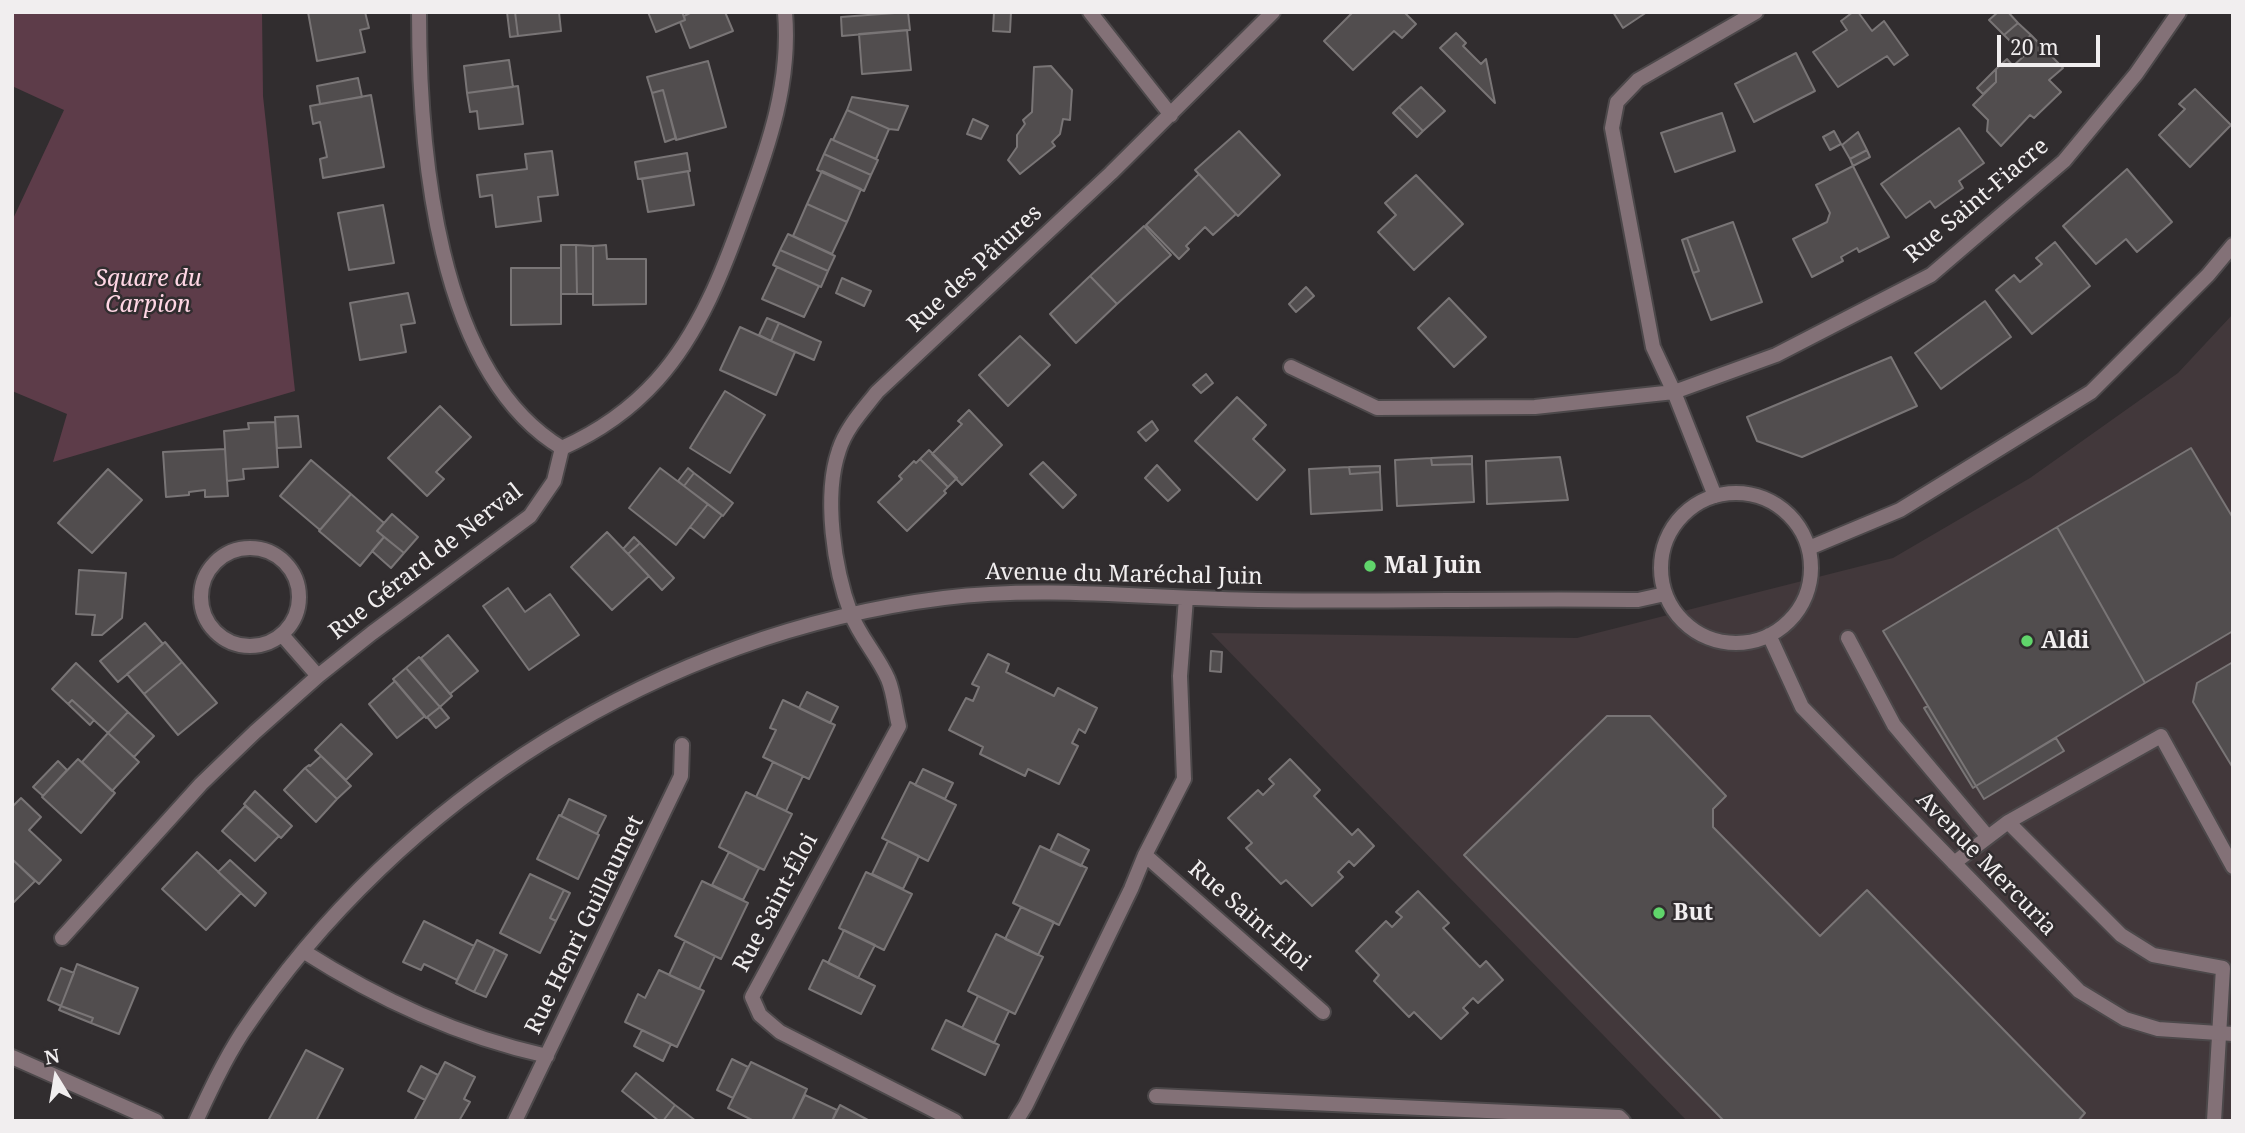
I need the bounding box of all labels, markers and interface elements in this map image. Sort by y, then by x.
scale bar [2000,21,2103,65]
text: 20 m [2010,33,2059,61]
street label: Rue Saint-Fiacre [1899,133,2055,269]
street label: Rue des Pâtures [902,200,1048,338]
park label: Square du Carpion [94,265,202,319]
street label: Rue Gérard de Nerval [324,478,528,646]
place label: Mal Juin [1384,552,1482,580]
marker: Mal Juin [1362,558,1378,574]
street label: Avenue du Maréchal Juin [985,559,1263,591]
place label: Aldi [2041,627,2089,655]
marker: Aldi [2019,633,2035,649]
street label: Avenue Mercuria [1910,786,2062,942]
street label: Rue Henri Guillaumet [520,811,650,1039]
street label: Rue Saint-Éloi [728,829,824,977]
street label: Rue Saint-Eloi [1182,855,1316,977]
place label: But [1673,899,1713,927]
marker: But [1651,905,1667,921]
north arrow [21,1042,91,1112]
text: N [42,1042,62,1071]

